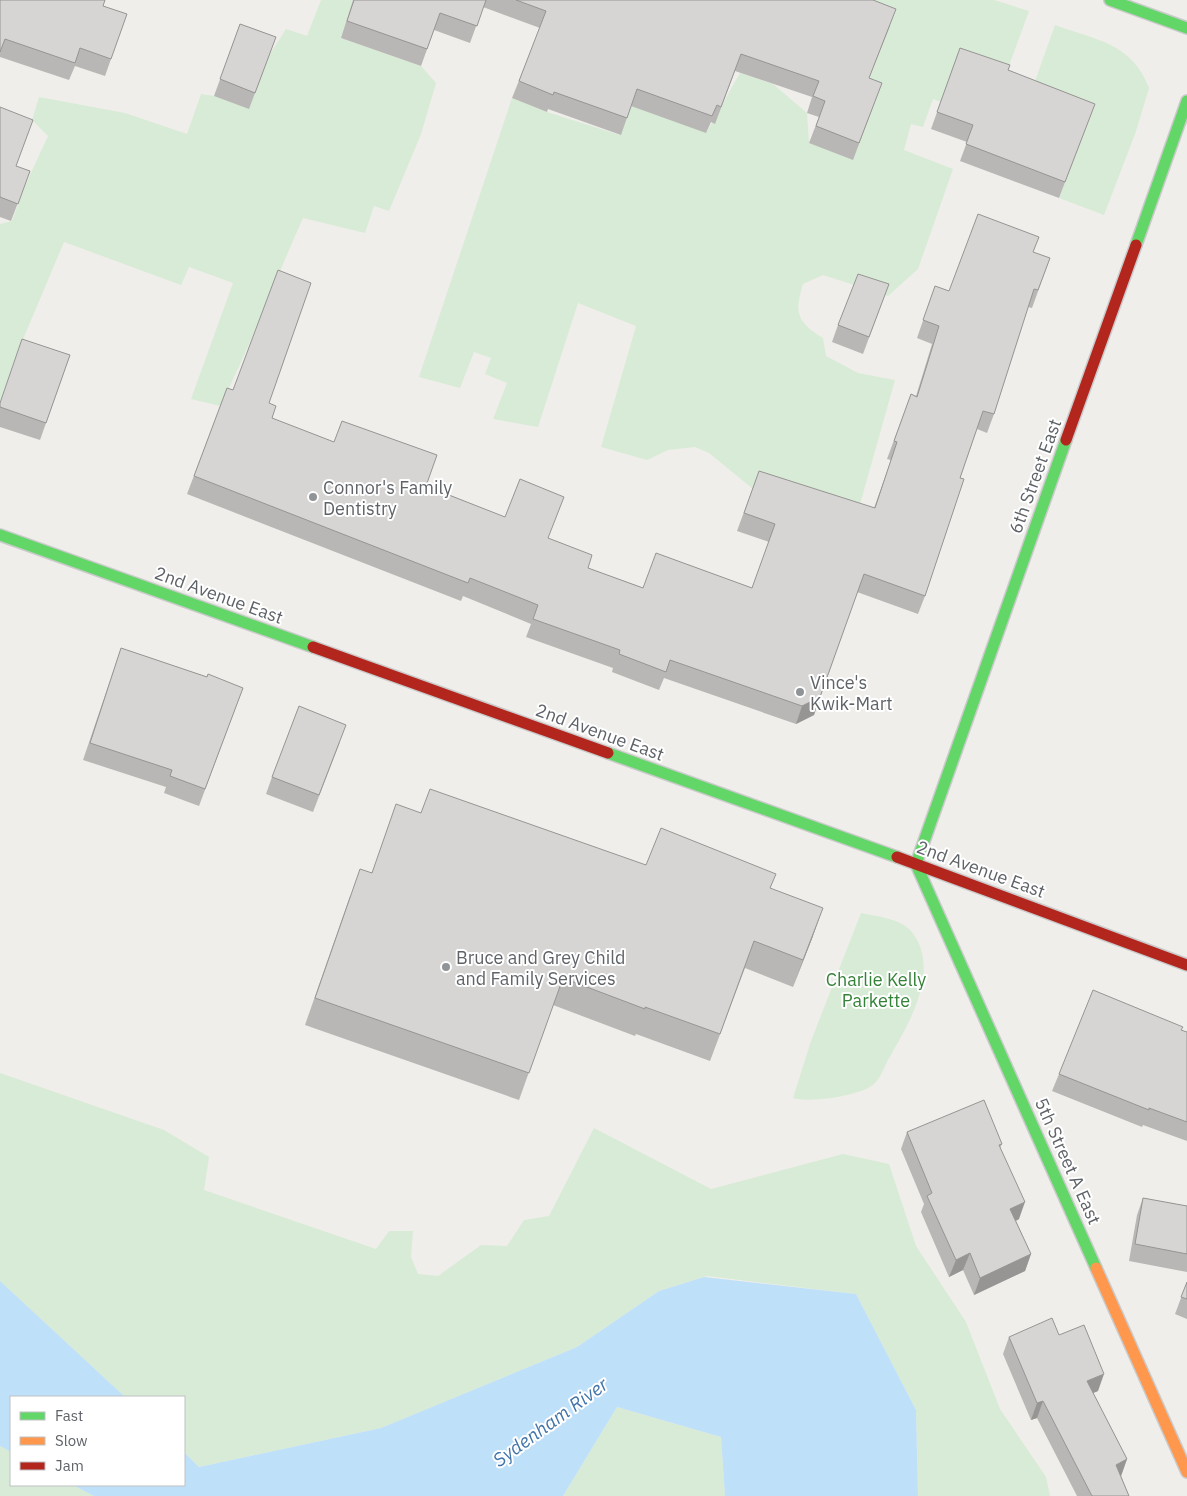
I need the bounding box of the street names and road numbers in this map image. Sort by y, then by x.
street label: 6th Street East [1004,416,1066,536]
street label: 2nd Avenue East [152,561,286,629]
street label: 2nd Avenue East [533,698,667,766]
street label: 2nd Avenue East [914,835,1048,903]
street label: 5th Street A East [1030,1094,1106,1228]

